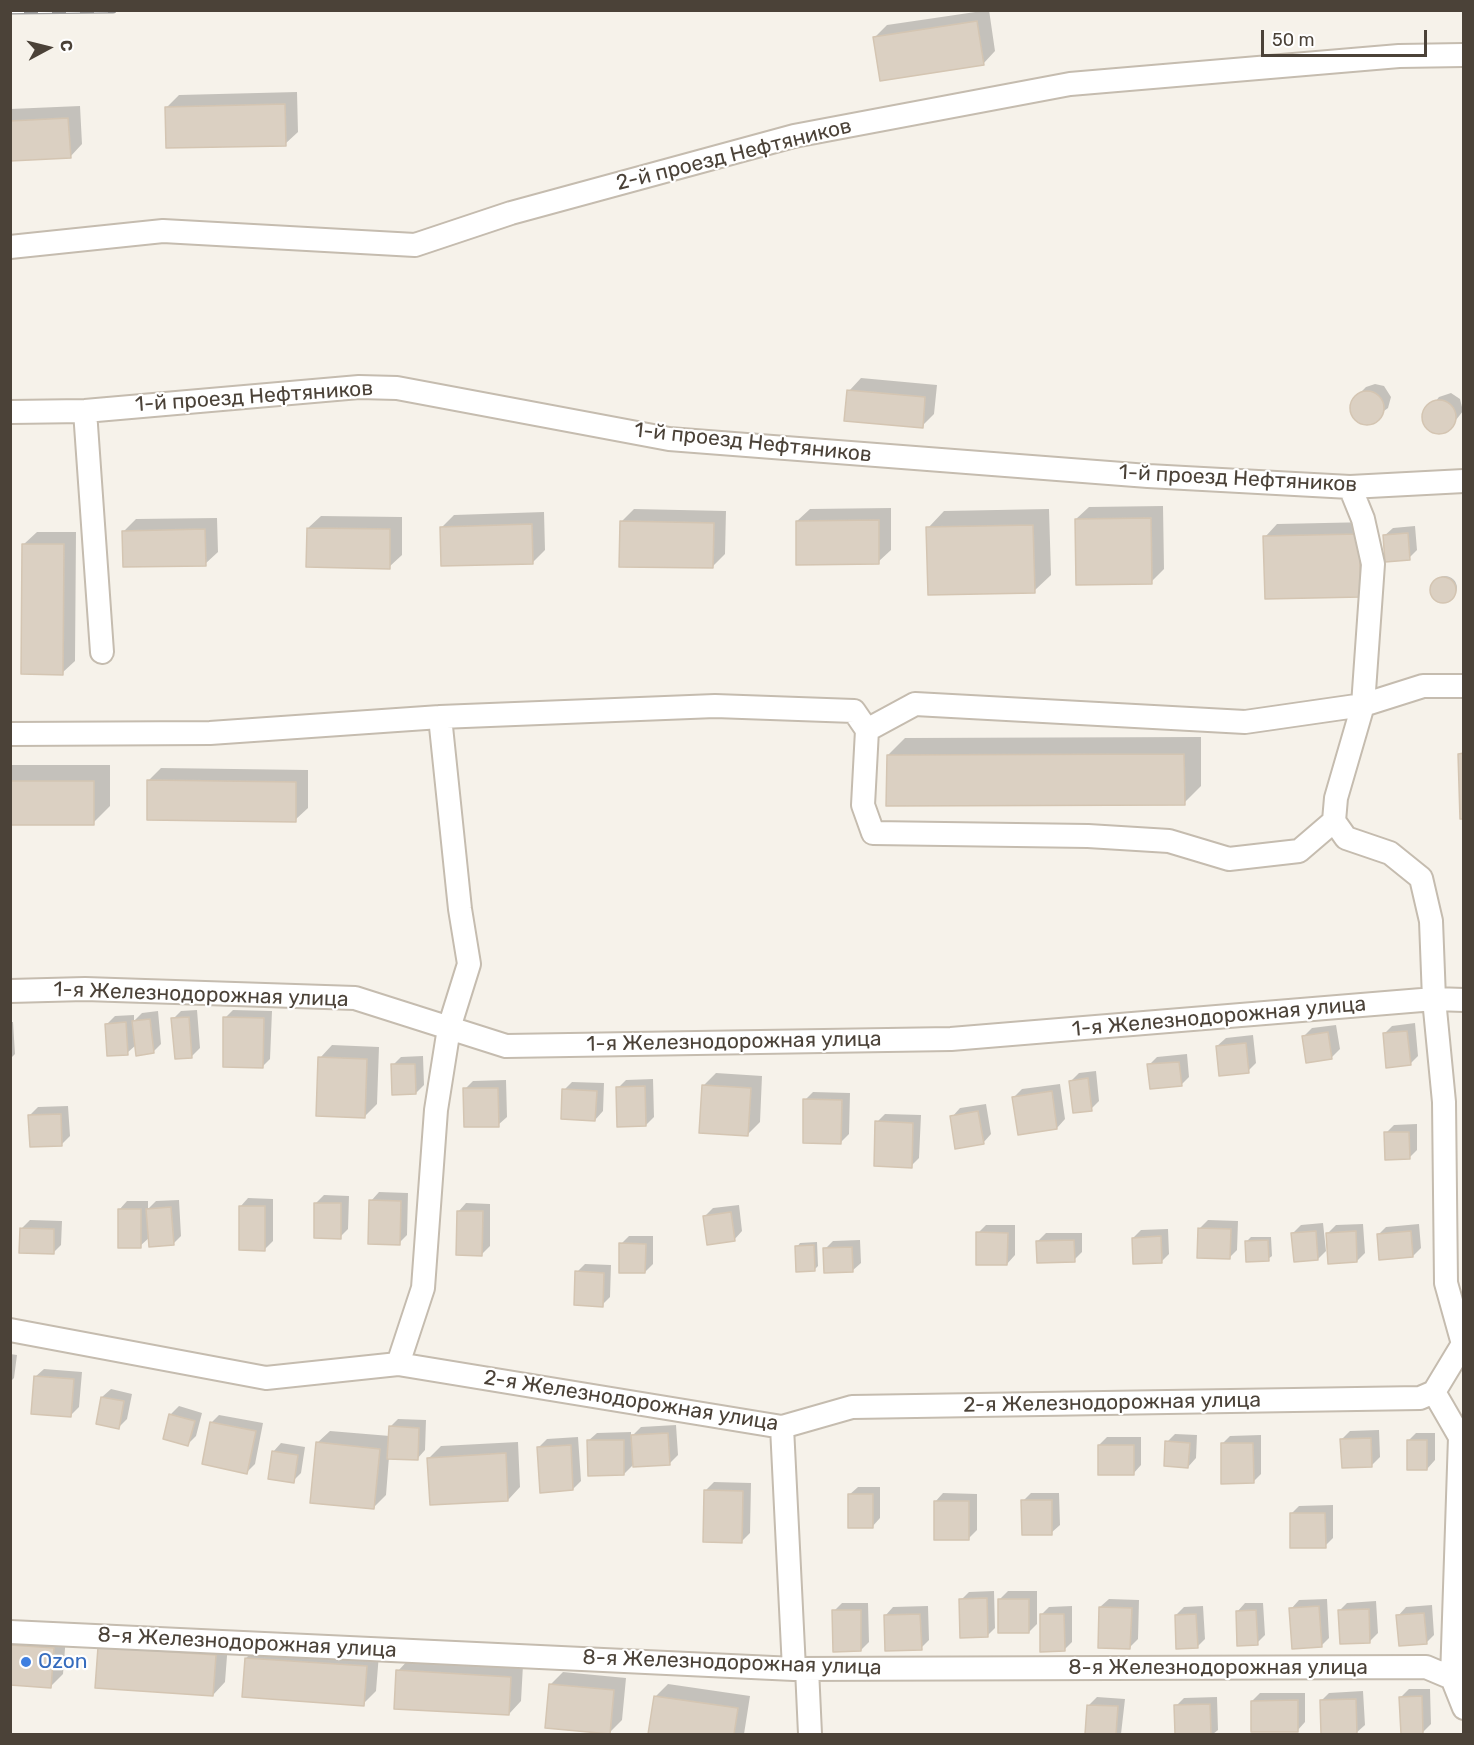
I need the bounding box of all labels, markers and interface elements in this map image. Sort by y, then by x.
north arrow [18,18,78,78]
scale bar [1264,18,1430,56]
text: 50 m [1272,29,1315,51]
text: С [56,39,76,52]
street label: 2-й проезд Нефтяников [614,114,854,196]
street label: 1-й проезд Нефтяников [134,376,374,418]
street label: 1-й проезд Нефтяников [633,418,873,468]
street label: 1-й проезд Нефтяников [1118,460,1358,498]
street label: 1-я Железнодорожная улица [53,977,349,1013]
street label: 1-я Железнодорожная улица [1071,992,1367,1042]
street label: 1-я Железнодорожная улица [586,1027,882,1057]
street label: 2-я Железнодорожная улица [482,1365,780,1437]
street label: 2-я Железнодорожная улица [963,1388,1261,1418]
street label: 8-я Железнодорожная улица [97,1623,397,1663]
street label: 8-я Железнодорожная улица [582,1645,882,1681]
place label: Ozon [38,1649,88,1675]
marker: Ozon [19,1655,33,1669]
street label: 8-я Железнодорожная улица [1068,1655,1368,1681]

